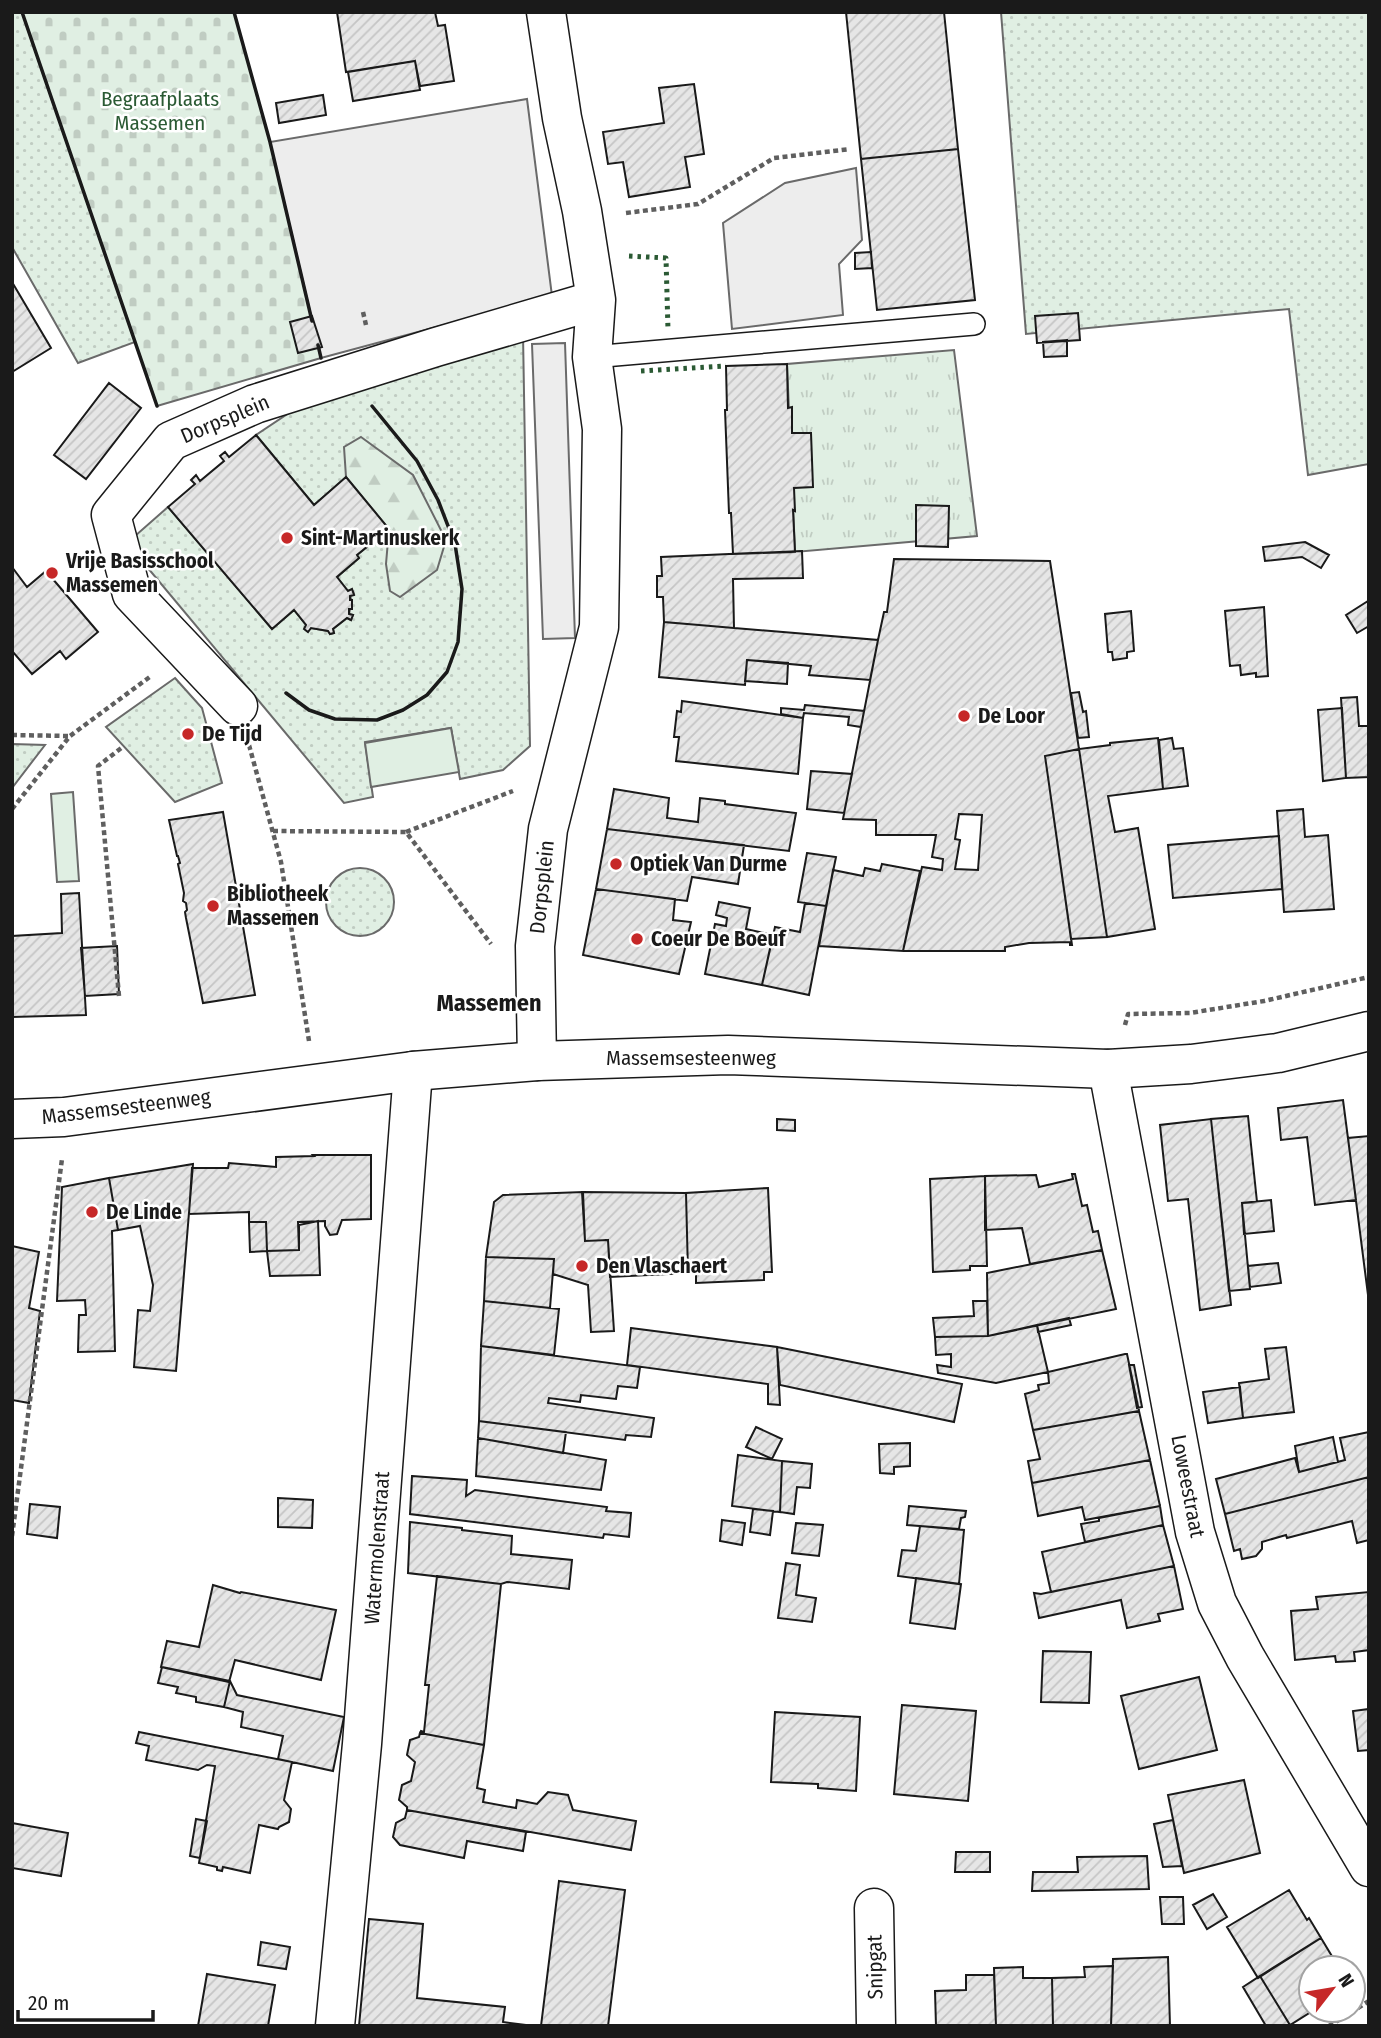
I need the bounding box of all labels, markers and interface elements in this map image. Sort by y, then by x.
park label: Begraafplaats Massemen [101,86,219,136]
street label: Dorpsplein [177,389,273,449]
place label: Sint-Martinuskerk [301,525,460,551]
marker: Sint-Martinuskerk [279,530,295,546]
place label: Vrije Basisschool Massemen [65,548,214,598]
marker: Vrije Basisschool Massemen [44,565,60,581]
place label: De Loor [978,703,1045,729]
marker: De Loor [956,708,972,724]
place label: De Tijd [202,721,262,747]
marker: De Tijd [180,726,196,742]
street label: Dorpsplein [524,839,560,935]
place label: Optiek Van Durme [630,851,787,877]
marker: Optiek Van Durme [608,856,624,872]
place label: Bibliotheek Massemen [227,881,329,931]
marker: Bibliotheek Massemen [205,898,221,914]
place label: Coeur De Boeuf [651,926,787,952]
marker: Coeur De Boeuf [629,931,645,947]
district label: Massemen [436,989,542,1017]
street label: Massemsesteenweg [606,1045,776,1071]
street label: Massemsesteenweg [40,1084,212,1130]
place label: De Linde [106,1199,182,1225]
marker: De Linde [84,1204,100,1220]
place label: Den Vlaschaert [596,1253,728,1279]
marker: Den Vlaschaert [574,1258,590,1274]
street label: Loweestraat [1165,1432,1211,1540]
street label: Watermolenstraat [359,1470,395,1626]
street label: Snipgat [861,1934,889,2000]
north arrow [1297,1954,1367,2024]
text: N [1333,1970,1359,1991]
scale bar [18,1979,152,2023]
text: 20 m [28,1990,69,2016]

